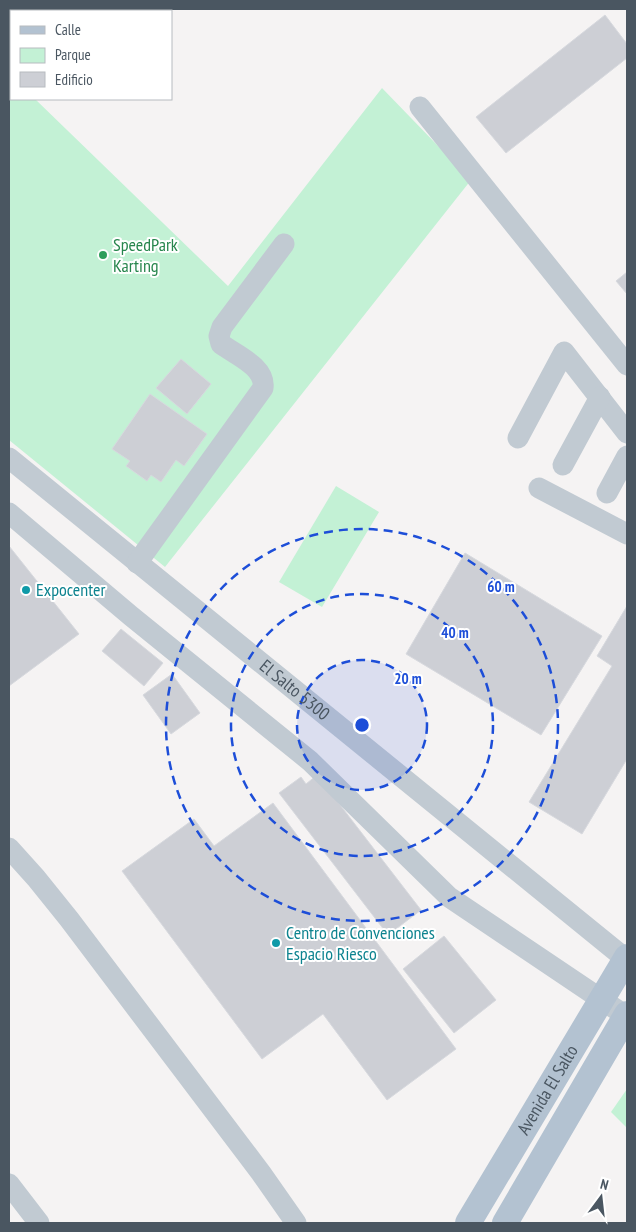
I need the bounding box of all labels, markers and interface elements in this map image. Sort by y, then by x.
legend [10,10,172,100]
text: Calle [55,20,81,39]
text: Parque [55,45,91,64]
text: Edificio [55,70,93,89]
place label: SpeedPark Karting [113,233,178,277]
marker: SpeedPark Karting [97,249,109,261]
text: 60 m [487,577,515,596]
place label: Expocenter [36,578,105,601]
marker: Expocenter [20,584,32,596]
text: 40 m [441,623,469,642]
street label: El Salto 5300 [255,654,335,725]
text: 20 m [394,669,422,688]
centre of rings [353,716,371,734]
place label: Centro de Convenciones Espacio Riesco [286,921,435,965]
marker: Centro de Convenciones Espacio Riesco [270,937,282,949]
street label: Avenida El Salto [511,1040,583,1139]
north arrow [576,1172,626,1222]
text: N [598,1175,610,1194]

